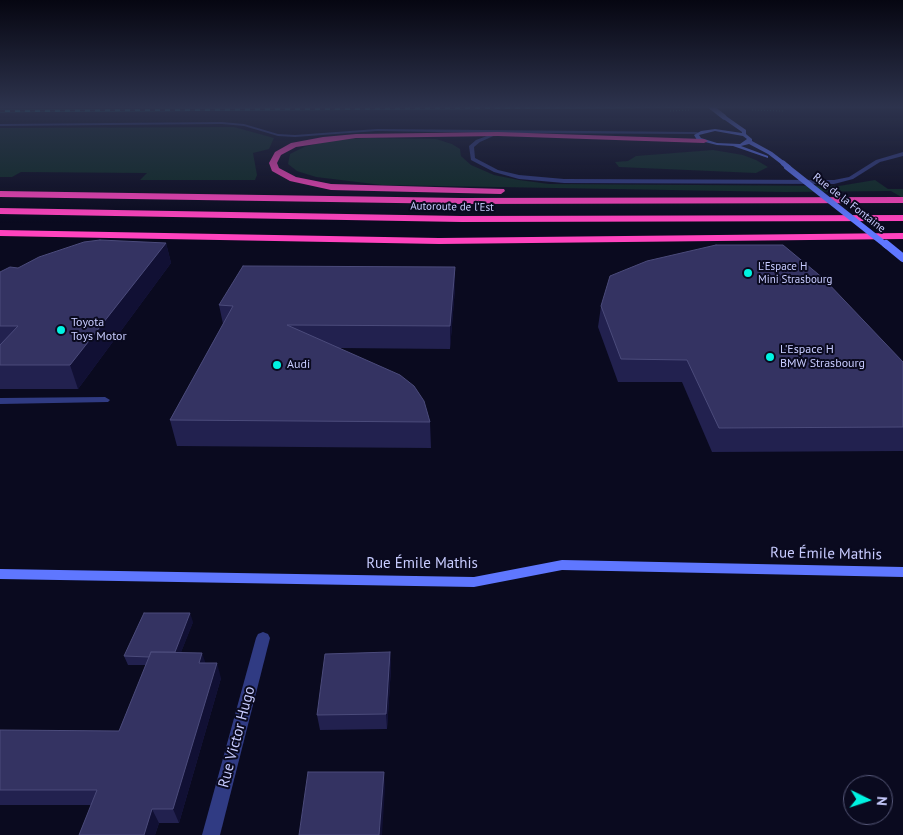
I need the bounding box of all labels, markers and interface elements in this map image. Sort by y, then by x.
street label: Rue de la Fontaine [810,171,888,235]
street label: Autoroute de l’Est [410,200,494,214]
place label: L'Espace H Mini Strasbourg [758,260,832,286]
marker: L'Espace H Mini Strasbourg [742,267,754,279]
place label: Toyota Toys Motor [71,316,127,344]
marker: Toyota Toys Motor [55,324,67,336]
place label: L'Espace H BMW Strasbourg [780,343,865,371]
marker: L'Espace H BMW Strasbourg [764,351,776,363]
place label: Audi [287,358,310,372]
marker: Audi [271,359,283,371]
street label: Rue Émile Mathis [770,544,882,564]
street label: Rue Émile Mathis [366,555,478,573]
street label: Rue Victor Hugo [215,684,259,790]
north arrow [843,775,893,825]
text: N [873,796,891,806]

